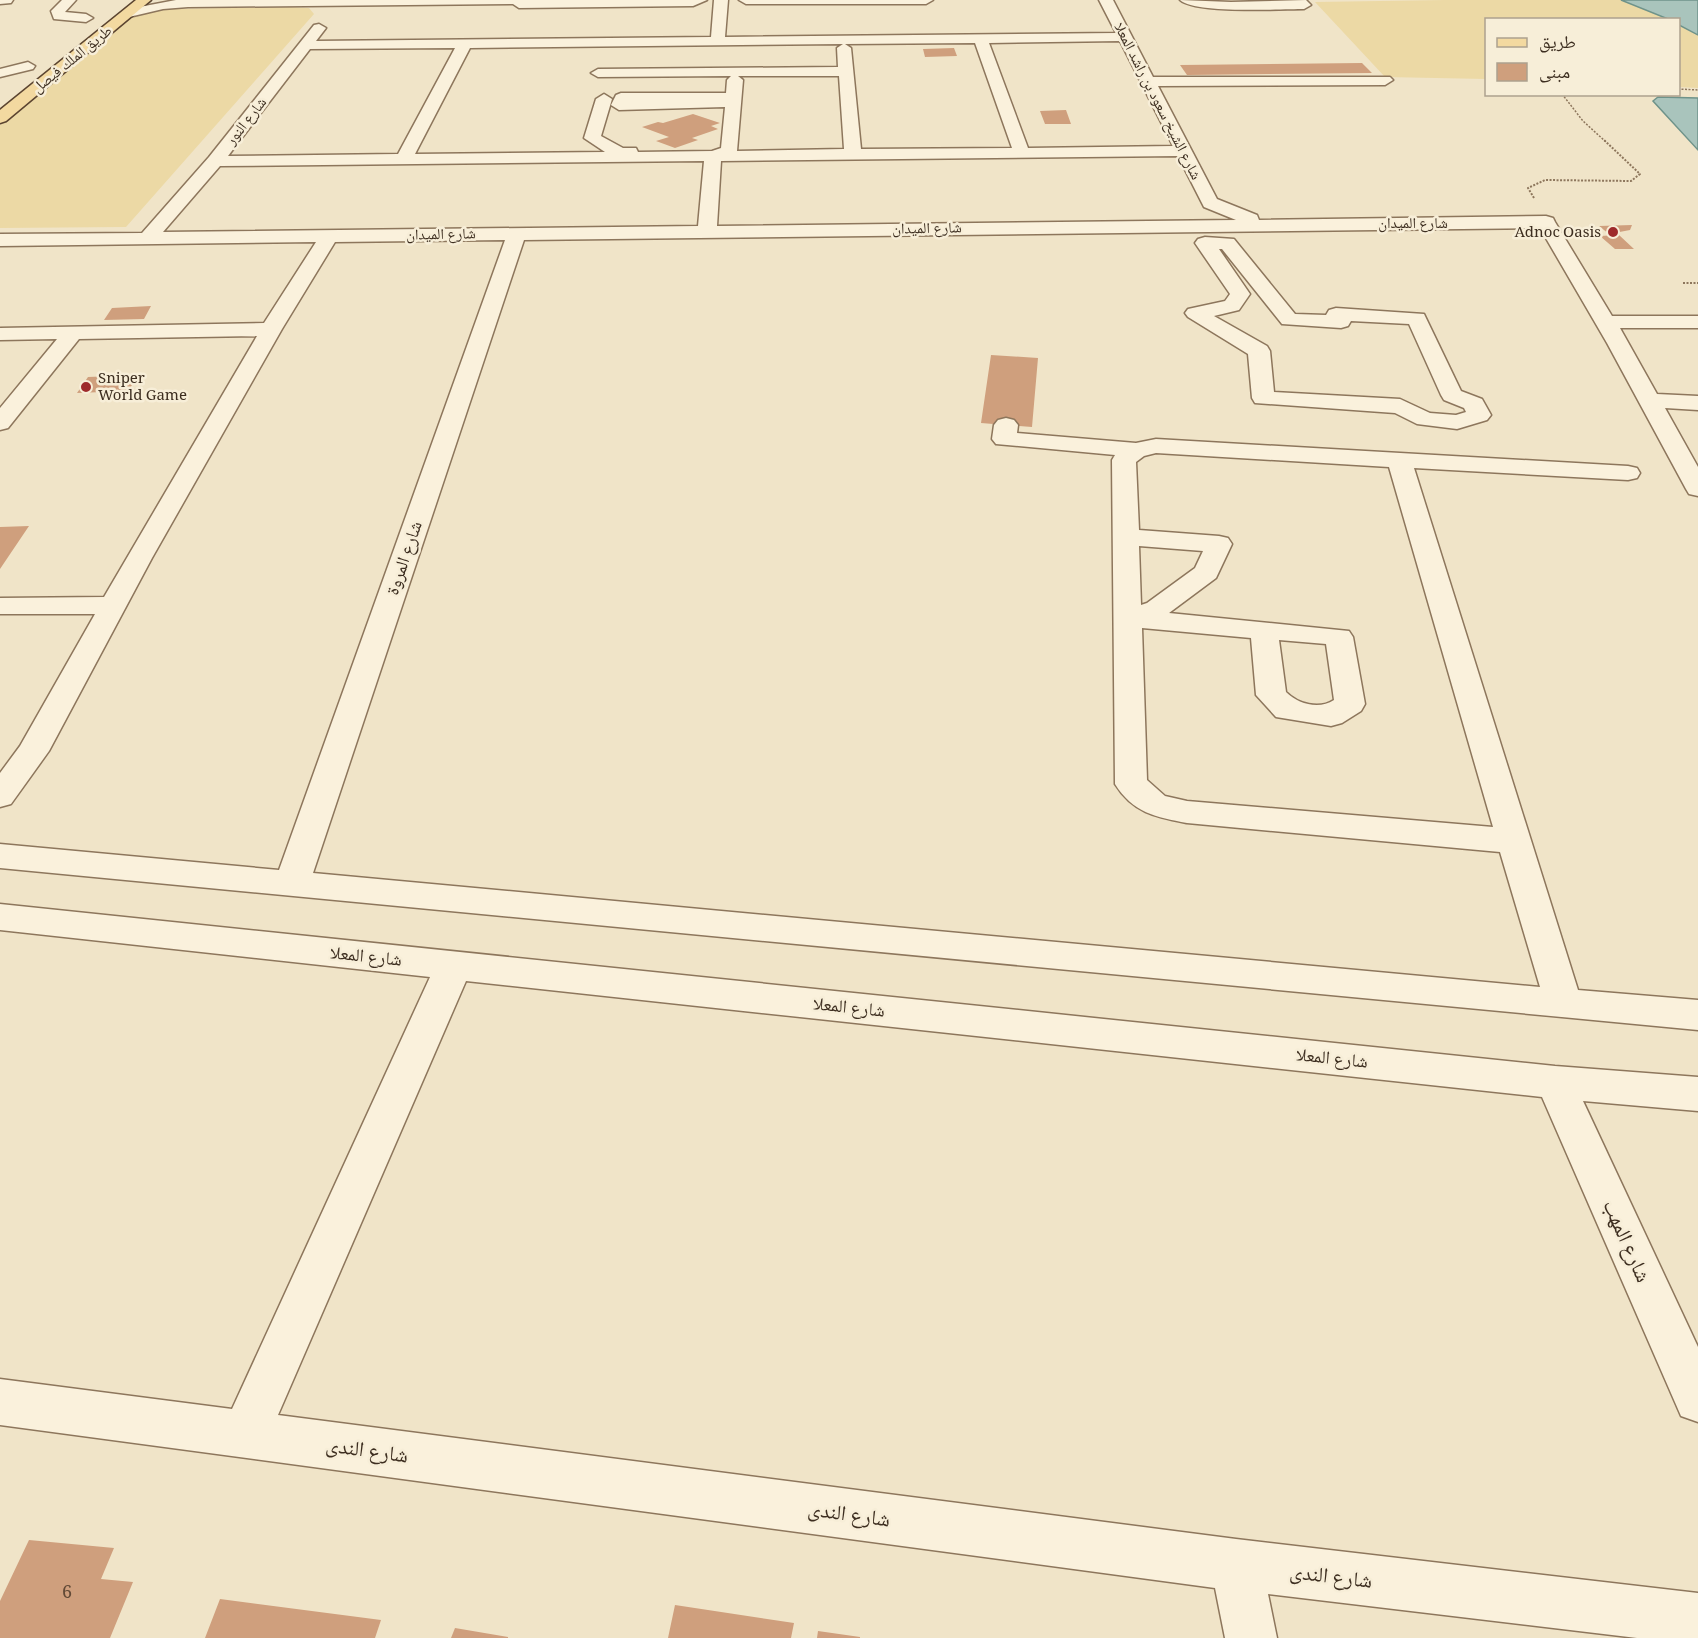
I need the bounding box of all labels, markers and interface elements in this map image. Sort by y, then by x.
street label: شارع الشيخ سعود بن راشد المعلا [1105,18,1207,185]
legend [1485,18,1680,96]
street label: طريق الملك فيصل [27,20,119,101]
text: طريق [1539,29,1576,59]
text: مبنى [1539,59,1570,89]
street label: شارع النور [220,92,275,153]
street label: شارع الميدان [1378,212,1448,238]
street label: شارع الميدان [892,216,962,244]
place label: Adnoc Oasis [1515,221,1601,247]
street label: شارع الميدان [406,222,476,250]
marker: Adnoc Oasis [1606,225,1620,239]
place label: Sniper World Game [98,367,187,410]
marker: Sniper World Game [79,380,93,394]
street label: شارع المروة [379,517,433,600]
street label: شارع المعلا [328,939,403,977]
street label: شارع المعلا [811,990,886,1028]
street label: شارع المعلا [1294,1041,1369,1079]
street label: شارع المهب [1591,1195,1659,1289]
street label: شارع الندى [323,1429,410,1476]
street label: شارع الندى [805,1493,892,1540]
street label: شارع الندى [1287,1556,1374,1601]
house number: 6 [62,1579,72,1609]

